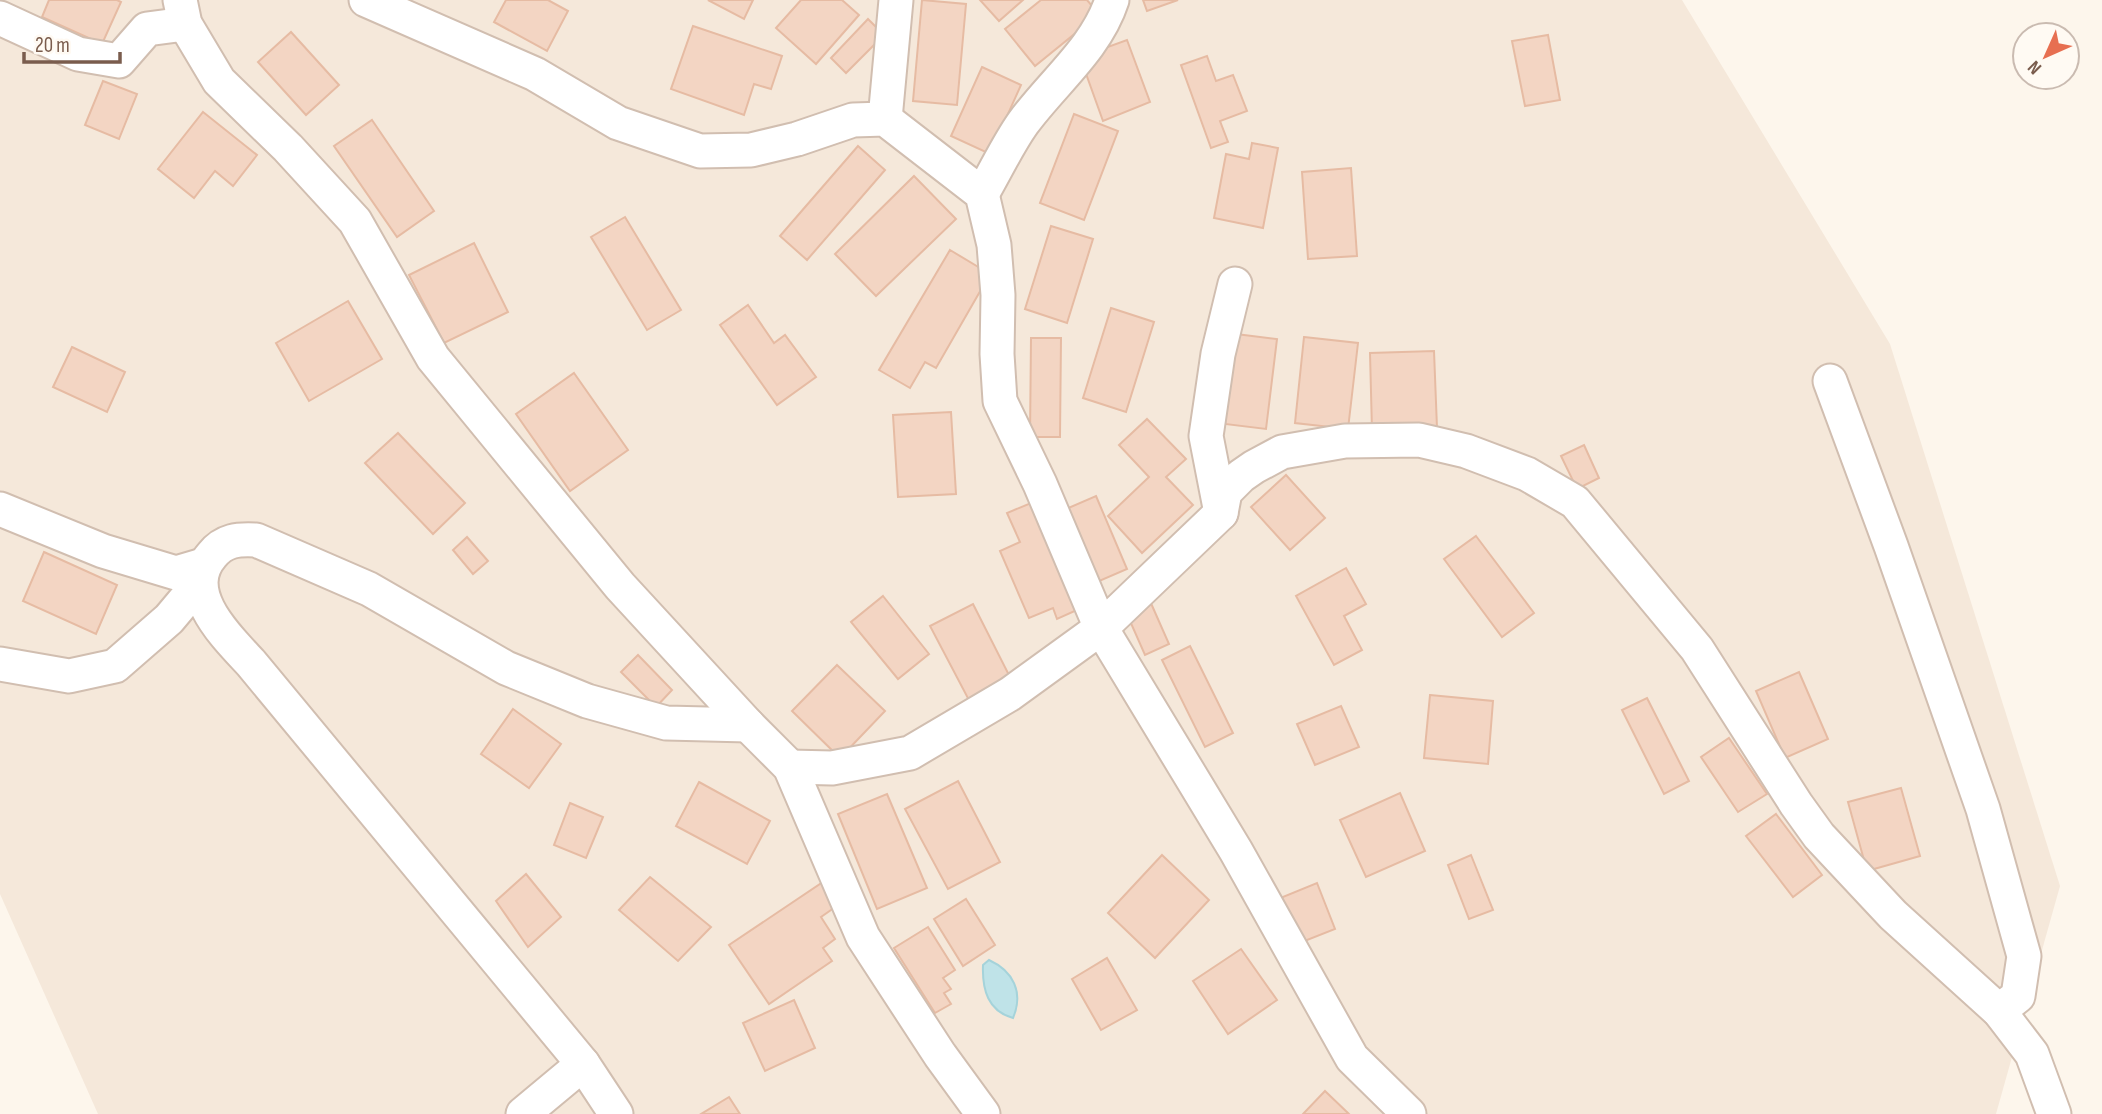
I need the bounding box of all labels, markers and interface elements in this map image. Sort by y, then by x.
scale bar [24,21,121,65]
north arrow [2011,21,2081,91]
text: 20 m [35,33,70,58]
text: N [2023,55,2047,79]

